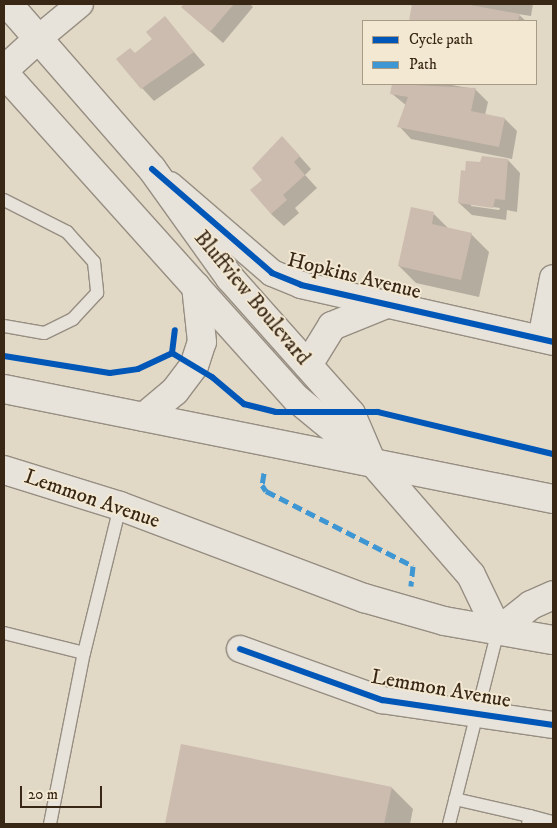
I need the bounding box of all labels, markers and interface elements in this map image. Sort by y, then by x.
legend [362,20,537,85]
text: Cycle path [409,30,473,49]
text: Path [409,55,437,74]
street label: Bluffview Boulevard [189,226,315,370]
street label: Hopkins Avenue [285,247,423,305]
street label: Lemmon Avenue [21,464,163,534]
street label: Lemmon Avenue [369,664,513,714]
scale bar [22,776,105,808]
text: 20 m [28,785,58,804]

